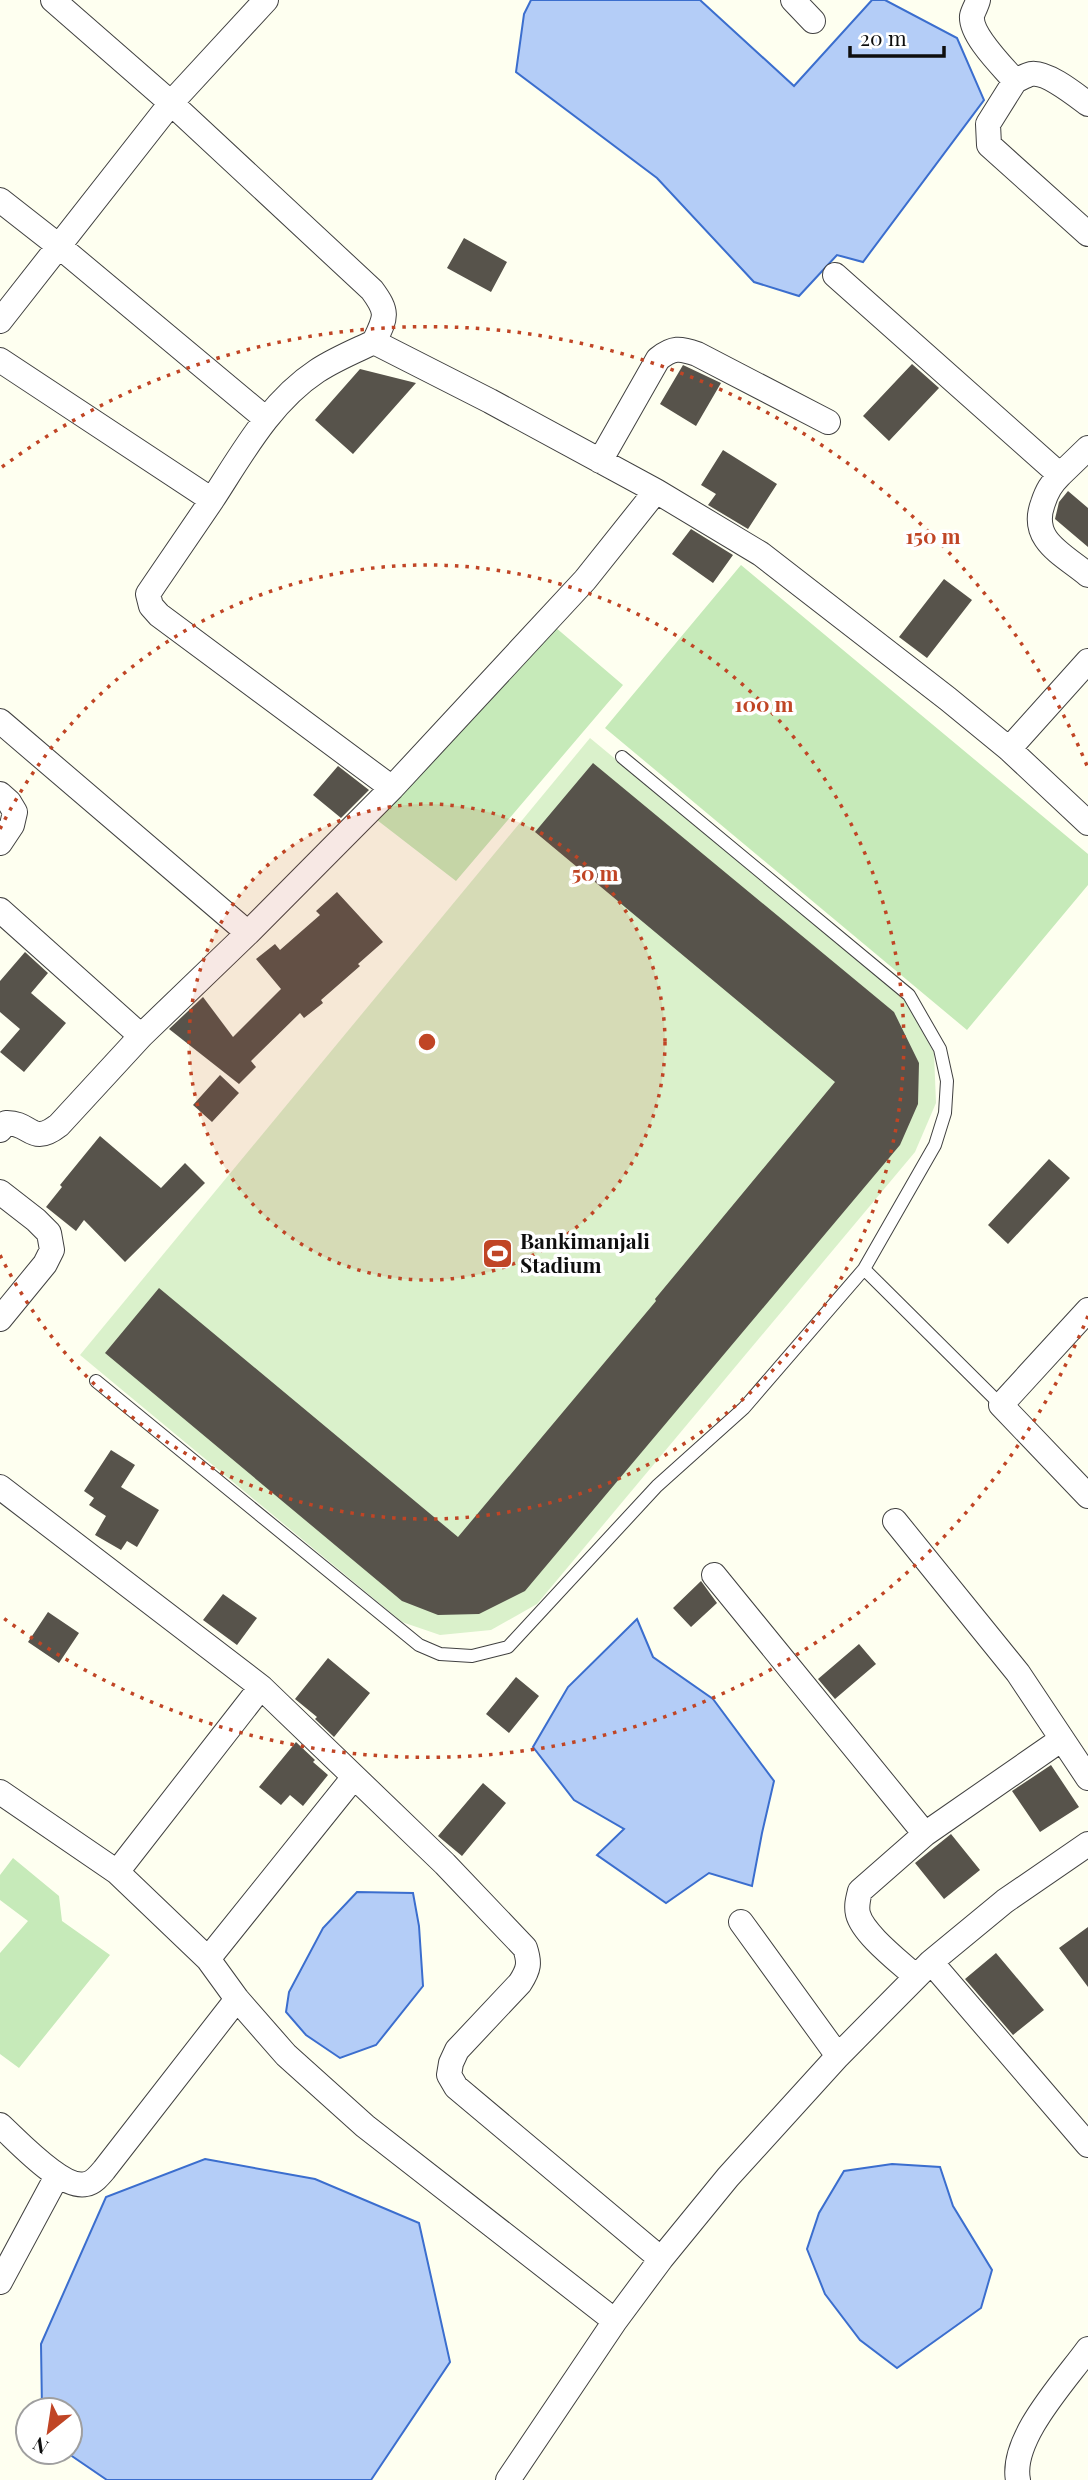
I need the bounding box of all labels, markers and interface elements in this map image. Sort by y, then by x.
scale bar [850,14,944,58]
text: 20 m [860,23,907,51]
text: 150 m [906,521,960,549]
text: 100 m [734,689,794,717]
text: 50 m [571,858,619,886]
centre of rings [415,1030,439,1054]
place label: Bankimanjali Stadium [520,1226,650,1278]
sports icon: Bankimanjali Stadium [480,1237,514,1271]
north arrow [14,2396,84,2466]
text: N [27,2432,52,2461]

